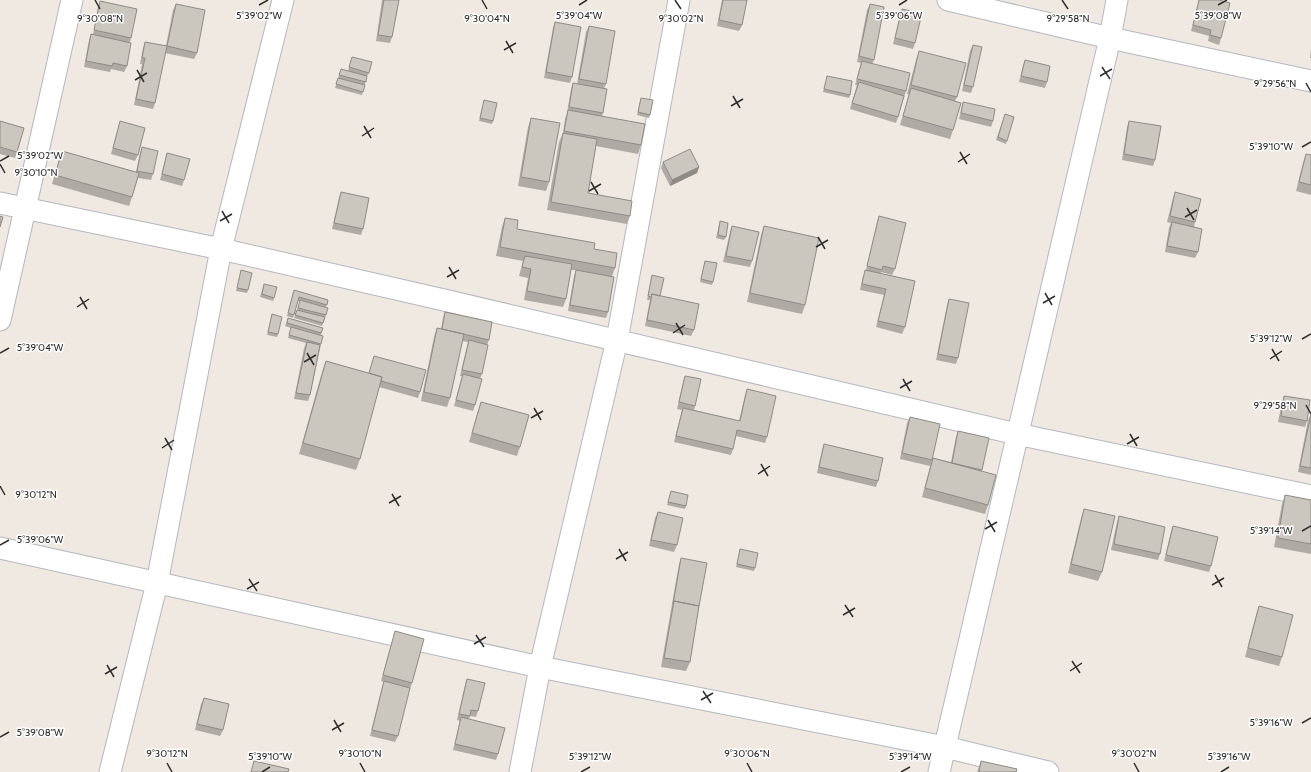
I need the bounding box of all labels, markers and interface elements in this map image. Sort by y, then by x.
text: 5°39'02"W [236,9,283,22]
text: 5°39'04"W [556,9,603,22]
text: 5°39'06"W [876,9,923,22]
text: 5°39'08"W [1195,9,1242,22]
text: 9°30'08"N [77,12,123,25]
text: 9°30'04"N [464,12,510,25]
text: 9°30'02"N [658,12,704,25]
text: 9°29'58"N [1047,12,1089,25]
text: 9°29'56"N [1254,77,1296,90]
text: 5°39'10"W [1249,140,1294,153]
text: 5°39'02"W [17,149,64,162]
text: 9°30'10"N [14,166,58,179]
text: 5°39'12"W [1250,332,1293,345]
text: 5°39'04"W [17,341,64,354]
text: 9°29'58"N [1254,399,1296,412]
text: 9°30'12"N [15,488,57,501]
text: 5°39'14"W [1250,524,1293,537]
text: 5°39'06"W [17,533,64,546]
text: 5°39'16"W [1250,716,1293,729]
text: 5°39'08"W [17,726,64,739]
text: 9°30'12"N [146,747,188,760]
text: 9°30'10"N [338,747,382,760]
text: 9°30'06"N [724,747,770,760]
text: 9°30'02"N [1111,747,1157,760]
text: 5°39'10"W [248,750,293,763]
text: 5°39'12"W [569,750,612,763]
text: 5°39'14"W [889,750,932,763]
text: 5°39'16"W [1208,750,1251,763]

